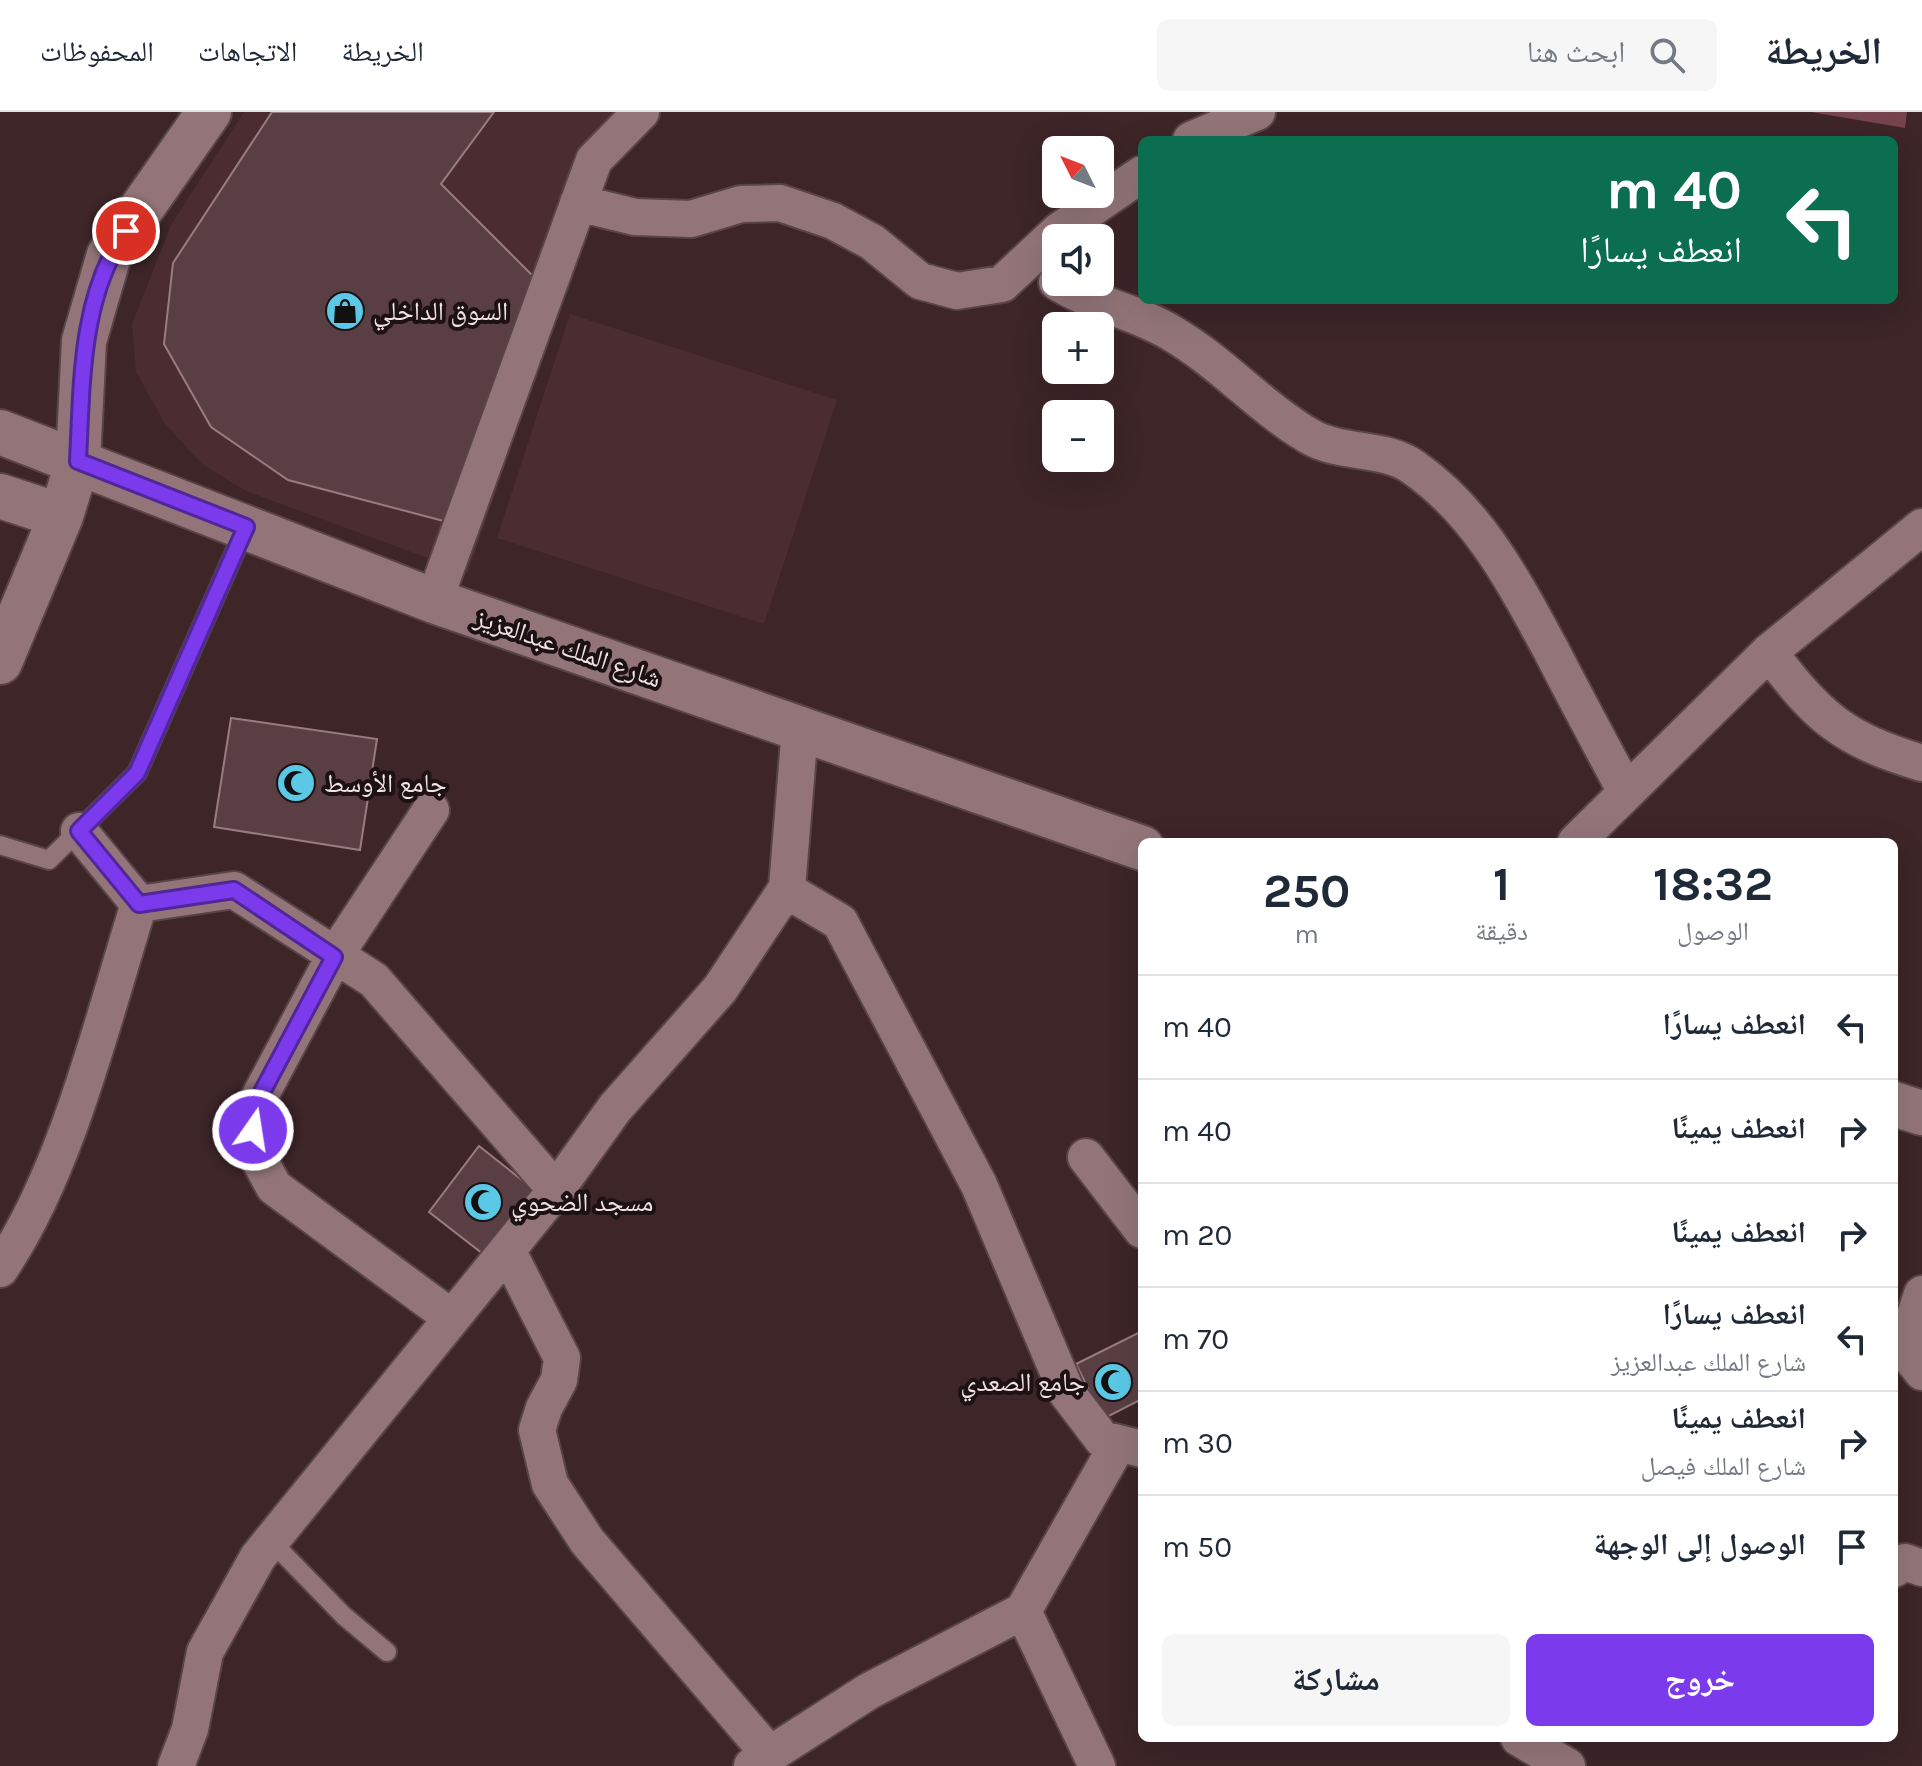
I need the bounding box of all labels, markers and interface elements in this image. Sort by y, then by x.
search box [1157,19,1717,91]
text: الخريطة [1765,29,1882,74]
icon: search [1645,33,1689,77]
text: ابحث هنا [1527,34,1625,70]
text: المحفوظات [40,35,154,68]
text: الاتجاهات [198,35,297,68]
text: الخريطة [341,35,424,68]
north arrow [1042,136,1114,208]
map controls [1042,136,1114,472]
text: 40 m [1606,157,1742,222]
icon: left [1770,168,1874,272]
pin [92,197,160,265]
icon: arrive [104,209,148,253]
button: sound [1042,224,1114,296]
text: انعطف يسارًا [1580,229,1742,271]
shop icon: السوق الداخلي [324,290,366,332]
place label: السوق الداخلي [373,296,508,331]
button: + [1042,312,1114,384]
button: − [1042,400,1114,472]
street label: شارع الملك عبدالعزيز [470,601,665,694]
mosque icon: جامع الأوسط [275,762,317,804]
place label: جامع الأوسط [324,768,447,800]
text: 1 [1493,856,1510,912]
text: 18:32 [1653,856,1773,912]
text: 250 [1263,863,1350,919]
text: دقيقة [1475,916,1528,947]
text: الوصول [1677,916,1749,947]
text: m [1294,919,1319,950]
icon: left [1830,1005,1874,1049]
text: انعطف يسارًا [1662,1006,1806,1042]
text: 40 m [1162,1009,1232,1045]
position arrow [211,1088,295,1172]
icon: right [1830,1109,1874,1153]
text: انعطف يمينًا [1671,1110,1806,1146]
text: 40 m [1162,1113,1232,1149]
mosque icon: مسجد الضحوي [462,1181,504,1223]
place label: مسجد الضحوي [511,1187,653,1222]
icon: right [1830,1213,1874,1257]
text: انعطف يمينًا [1671,1214,1806,1250]
text: 20 m [1162,1217,1232,1253]
text: انعطف يسارًا [1662,1296,1806,1332]
icon: left [1830,1317,1874,1361]
text: 70 m [1162,1321,1229,1357]
text: شارع الملك عبدالعزيز [1611,1347,1806,1378]
mosque icon: جامع الصعدي [1092,1361,1134,1403]
place label: جامع الصعدي [960,1367,1085,1402]
text: انعطف يمينًا [1671,1400,1806,1436]
icon: right [1830,1421,1874,1465]
text: 30 m [1162,1425,1233,1461]
text: شارع الملك فيصل [1640,1451,1806,1482]
icon: arrive [1830,1525,1874,1569]
text: الوصول إلى الوجهة [1594,1526,1806,1562]
text: 50 m [1162,1529,1232,1565]
button: مشاركة [1162,1634,1510,1726]
button: خروج [1526,1634,1874,1726]

